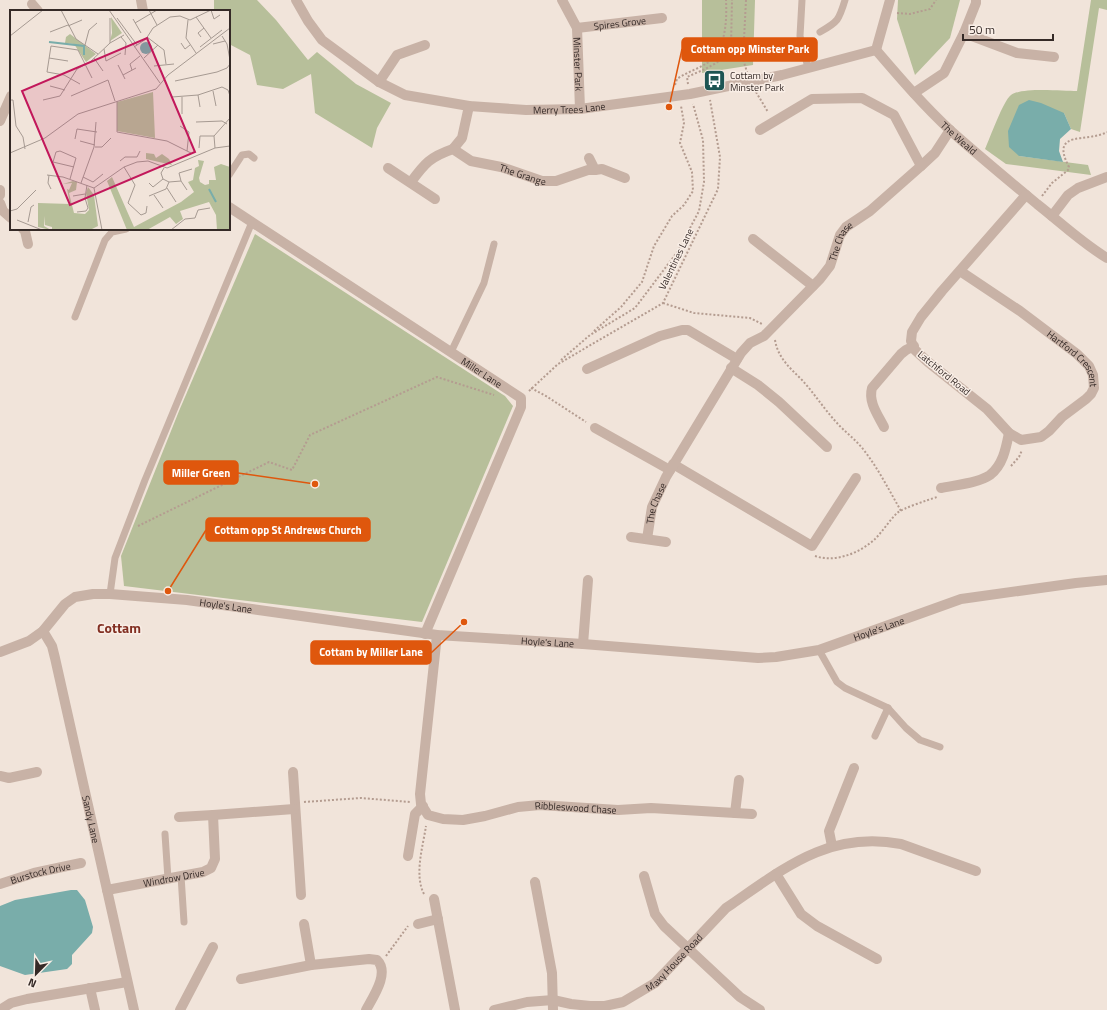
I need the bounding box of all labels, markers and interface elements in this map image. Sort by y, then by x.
inset map [10,10,230,230]
street label: Spires Grove [593,12,647,34]
scale bar [963,16,1053,42]
text: 50 m [969,20,995,39]
street label: Minster Park [570,37,587,92]
callout: Cottam opp Minster Park [682,38,817,61]
text: Cottam opp Minster Park [691,41,810,57]
bus stop icon: Cottam by Minster Park [701,68,727,94]
place label: Cottam by Minster Park [730,68,784,95]
street label: Merry Trees Lane [533,98,606,117]
street label: The Weald [937,118,980,158]
street label: The Grange [498,160,546,189]
street label: The Chase [825,217,855,263]
street label: Valentines Lane [655,226,697,292]
street label: Hartford Crescent [1044,326,1101,388]
street label: Latchford Road [914,347,974,399]
street label: Miller Lane [458,353,505,391]
callout: Miller Green [164,461,238,484]
text: Miller Green [172,465,230,481]
street label: The Chase [642,480,670,525]
callout: Cottam opp St Andrews Church [206,518,370,541]
text: Cottam opp St Andrews Church [214,522,362,538]
street label: Hoyle's Lane [199,594,253,617]
street label: Hoyle's Lane [851,613,906,645]
district label: Cottam [97,617,141,638]
street label: Hoyle's Lane [521,633,575,651]
callout: Cottam by Miller Lane [311,641,431,664]
text: Cottam by Miller Lane [319,644,423,660]
street label: Sandy Lane [79,794,104,844]
street label: Ribbleswood Chase [534,797,617,817]
street label: Burstock Drive [8,858,72,888]
street label: Windrow Drive [142,864,206,891]
street label: Maxy House Road [642,930,706,995]
north arrow [16,954,56,994]
text: N [25,974,39,992]

